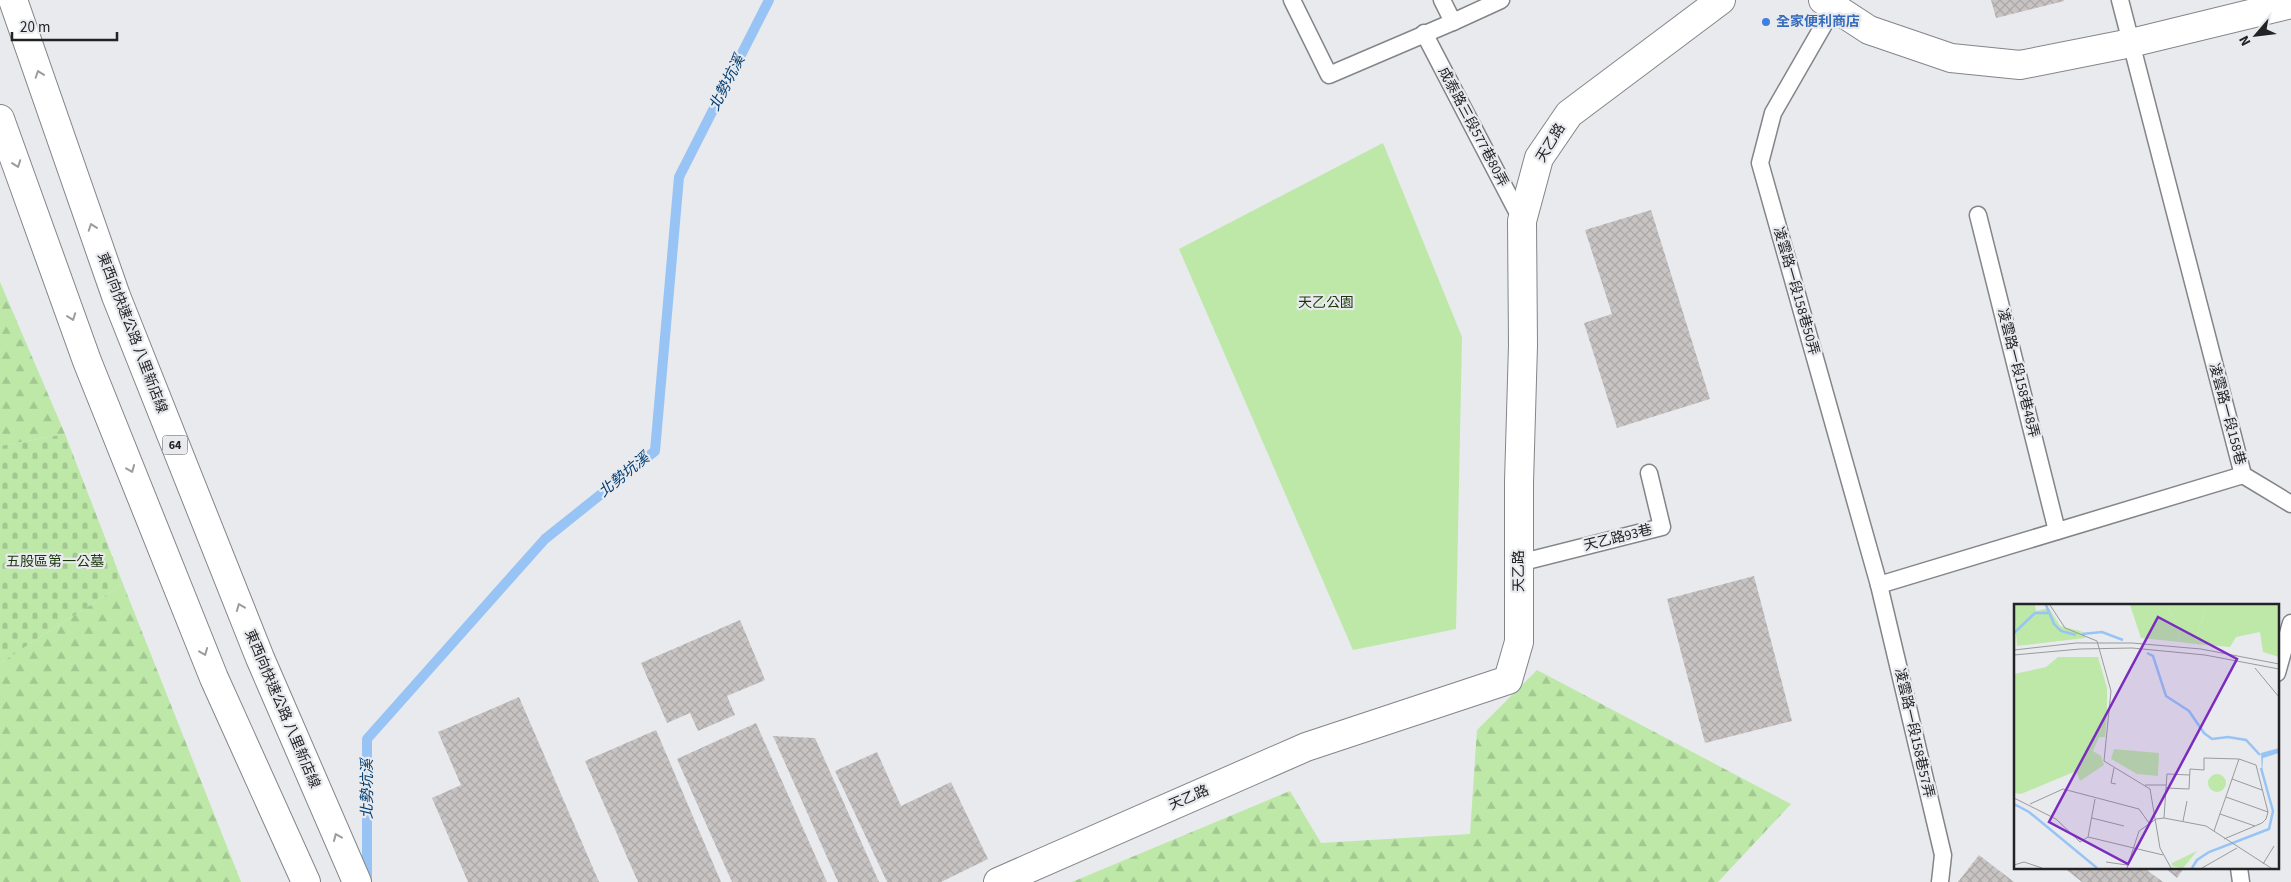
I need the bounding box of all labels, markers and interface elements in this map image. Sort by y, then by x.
scale bar [12,10,118,42]
north arrow [2231,10,2281,60]
place label: 全家便利商店 [1776,12,1860,32]
marker: 全家便利商店 [1760,16,1772,28]
text: 20 m [20,17,50,38]
text: N [2234,32,2256,49]
water label: 北勢坑溪 [704,50,751,115]
street label: 成泰路三段577巷80弄 [1433,64,1513,190]
one-way arrow [35,70,45,79]
street label: 天乙路 [1532,120,1570,166]
one-way arrow [11,160,21,168]
one-way arrow [88,224,98,232]
street label: 凌雲路一段158巷50弄 [1768,224,1824,358]
street label: 東西向快速公路 八里新店線 [92,250,172,416]
park label: 天乙公園 [1298,293,1354,313]
street label: 凌雲路一段158巷48弄 [1992,306,2044,440]
one-way arrow [66,313,76,321]
street label: 凌雲路一段158巷 [2204,361,2250,467]
road number: 64 [162,436,188,454]
water label: 北勢坑溪 [594,447,655,502]
one-way arrow [124,464,135,473]
street label: 天乙路93巷 [1582,520,1654,556]
street label: 天乙路 [1509,550,1529,592]
park label: 五股區第一公墓 [6,552,104,572]
one-way arrow [235,603,246,612]
inset map [2014,604,2278,870]
street label: 東西向快速公路 八里新店線 [239,626,325,792]
one-way arrow [198,647,208,656]
street label: 凌雲路一段158巷57弄 [1889,666,1939,800]
water label: 北勢坑溪 [357,757,378,819]
street label: 天乙路 [1166,781,1212,815]
one-way arrow [333,833,344,842]

